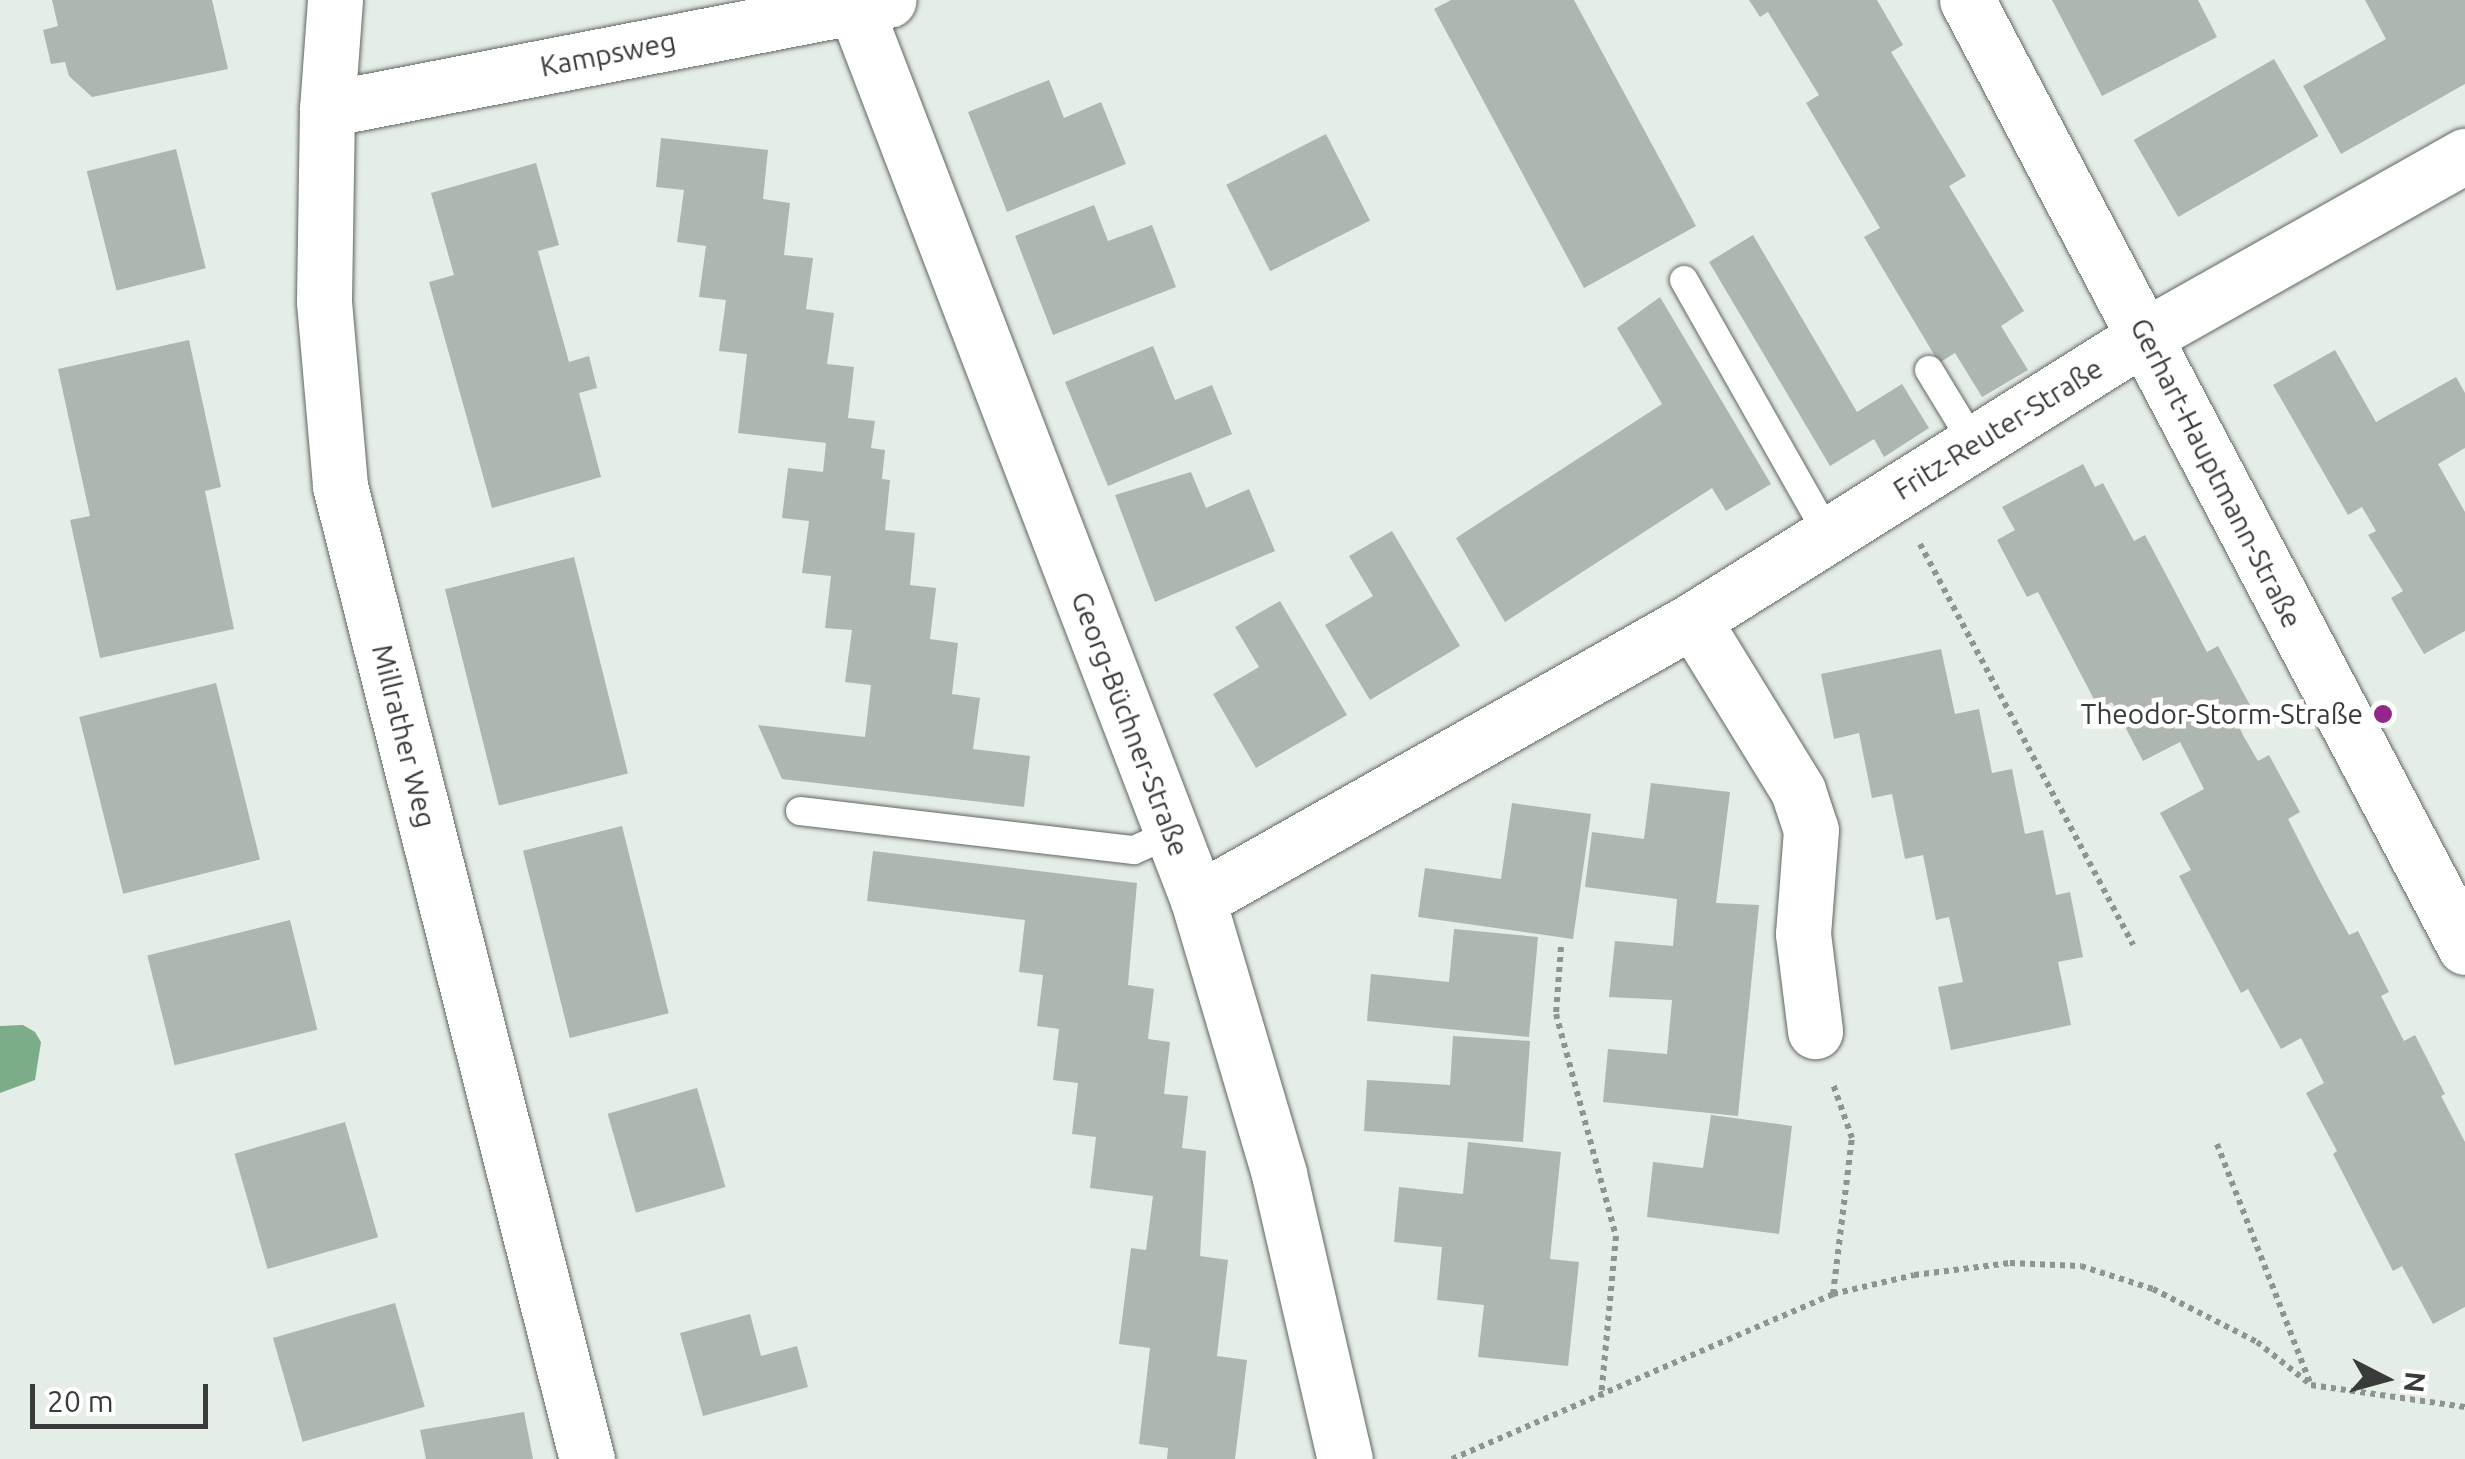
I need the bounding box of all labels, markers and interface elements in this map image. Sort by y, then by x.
street label: Kampsweg [537,24,679,84]
street label: Gerhart-Hauptmann-Straße [2123,313,2309,633]
street label: Fritz-Reuter-Straße [1887,351,2109,507]
street label: Georg-Büchner-Straße [1064,587,1196,861]
street label: Millrather Weg [365,641,443,831]
place label: Theodor-Storm-Straße [2081,697,2363,731]
marker: Theodor-Storm-Straße [2372,703,2394,725]
north arrow [2335,1329,2435,1429]
scale bar [35,1364,212,1426]
text: N [2399,1370,2432,1394]
text: 20 m [47,1384,114,1418]

